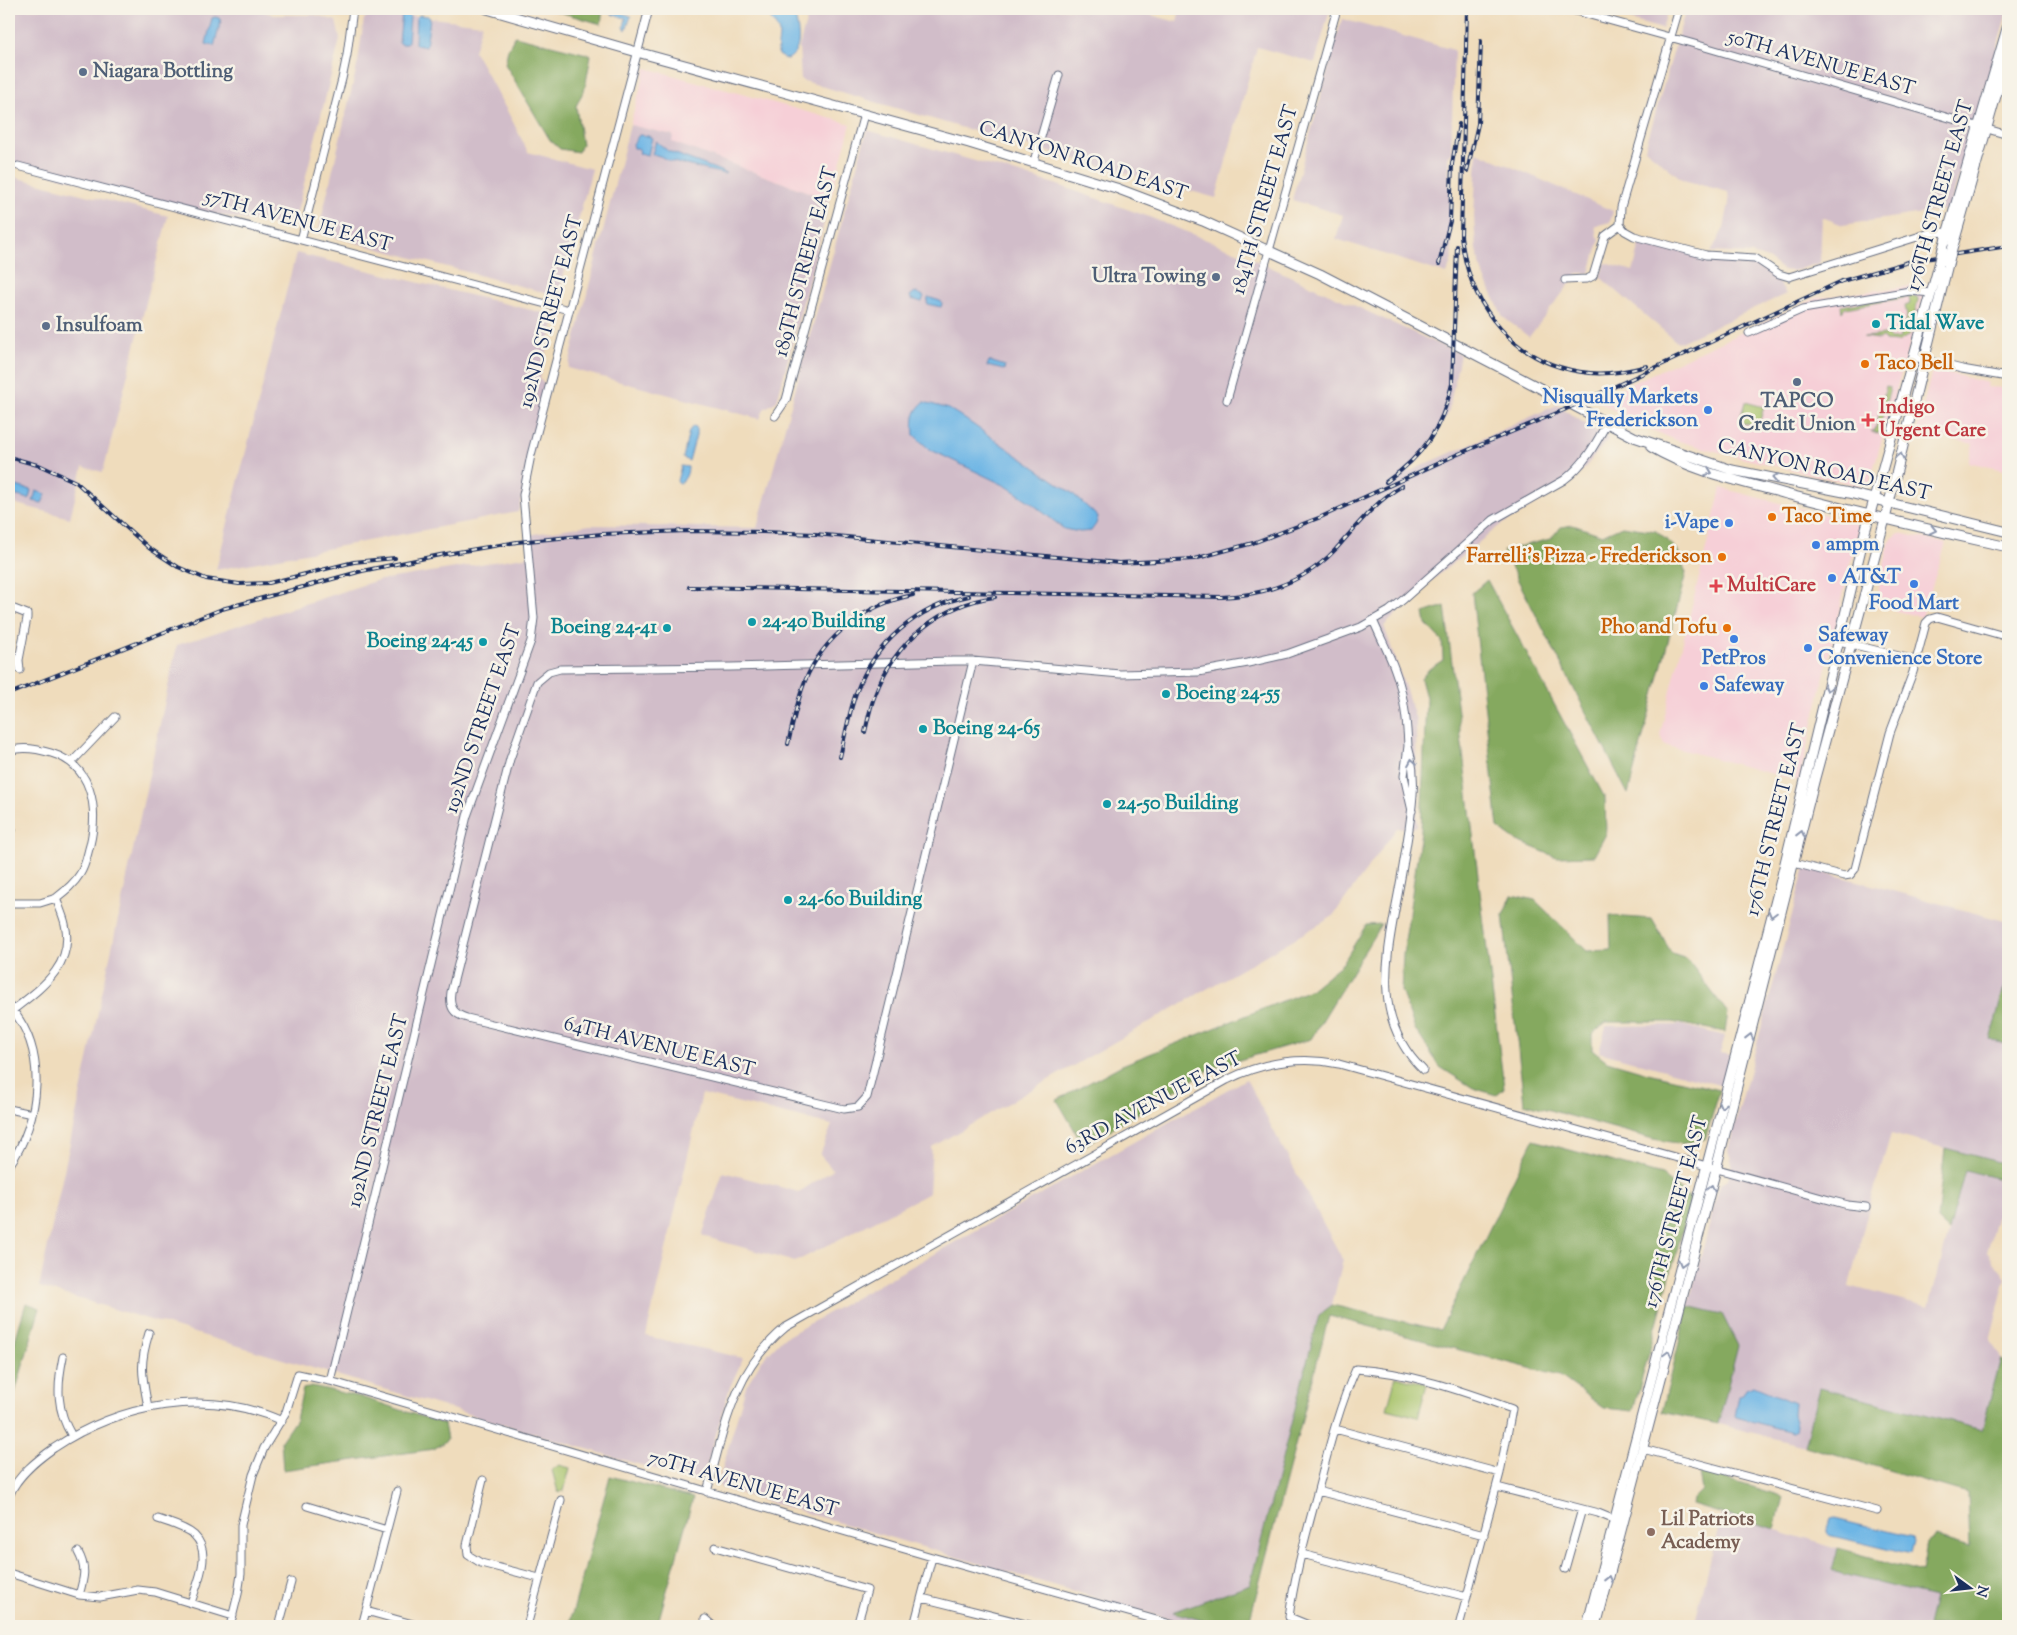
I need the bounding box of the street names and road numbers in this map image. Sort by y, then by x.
street label: 50TH AVENUE EAST [1723,23,1918,105]
street label: 176TH STREET EAST [1900,97,1982,295]
street label: 184TH STREET EAST [1225,102,1307,298]
street label: CANYON ROAD EAST [975,114,1191,210]
street label: 189TH STREET EAST [768,164,846,360]
street label: 57TH AVENUE EAST [200,183,395,261]
street label: 192ND STREET EAST [512,212,592,412]
street label: CANYON ROAD EAST [1714,432,1934,510]
street label: 192ND STREET EAST [438,620,530,818]
street label: 176TH STREET EAST [1739,721,1815,919]
street label: 64TH AVENUE EAST [560,1010,758,1086]
street label: 192ND STREET EAST [341,1011,417,1211]
street label: 63RD AVENUE EAST [1060,1045,1248,1163]
street label: 176TH STREET EAST [1637,1113,1717,1311]
street label: 70TH AVENUE EAST [644,1444,842,1526]

